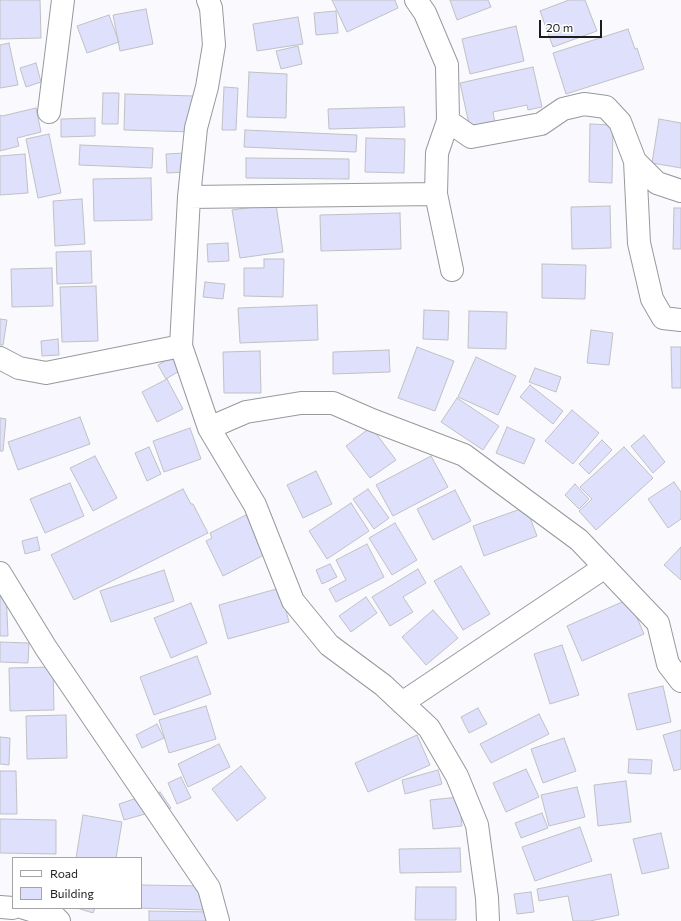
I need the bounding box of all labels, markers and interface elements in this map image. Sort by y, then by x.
scale bar [541,12,604,38]
text: 20 m [546,20,573,34]
legend [12,857,142,909]
text: Road [50,866,78,880]
text: Building [50,886,94,900]

